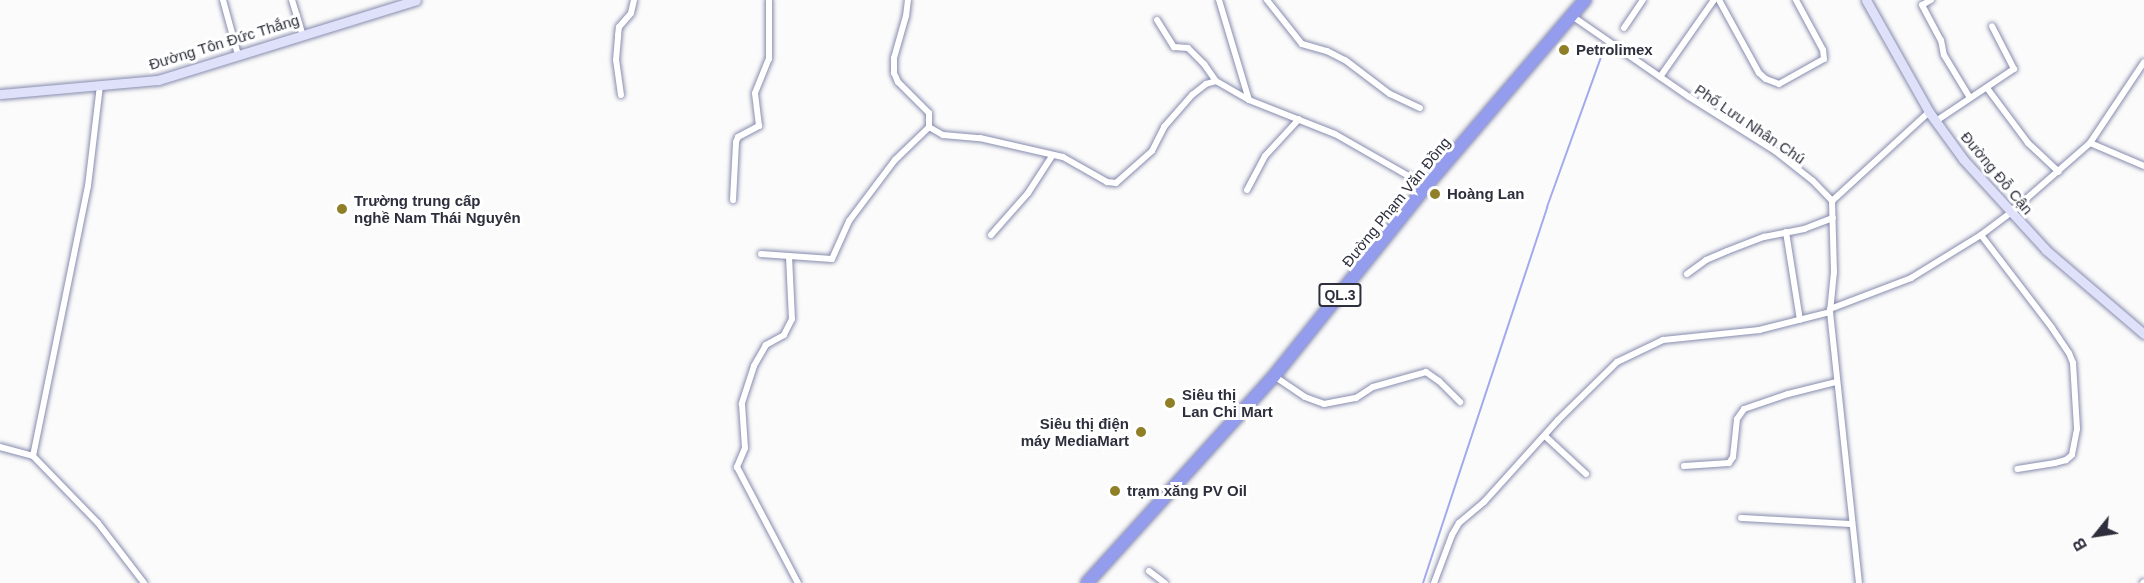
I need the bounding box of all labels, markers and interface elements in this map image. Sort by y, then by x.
street label: Đường Tôn Đức Thắng [146,10,302,74]
place label: Petrolimex [1576,41,1653,59]
marker: Petrolimex [1557,43,1571,57]
street label: Phố Lưu Nhân Chú [1691,80,1809,168]
street label: Đường Đỗ Cận [1957,128,2037,218]
street label: Đường Phạm Văn Đồng [1338,134,1454,270]
place label: Hoàng Lan [1447,185,1524,203]
marker: Hoàng Lan [1428,187,1442,201]
place label: Trường trung cấp nghề Nam Thái Nguyên [354,191,521,226]
marker: Trường trung cấp nghề Nam Thái Nguyên [335,202,349,216]
road number: QL.3 [1318,284,1362,306]
place label: Siêu thị Lan Chi Mart [1182,385,1273,420]
marker: Siêu thị Lan Chi Mart [1163,396,1177,410]
place label: Siêu thị điện máy MediaMart [1021,414,1129,449]
marker: Siêu thị điện máy MediaMart [1134,425,1148,439]
place label: trạm xăng PV Oil [1127,482,1247,500]
marker: trạm xăng PV Oil [1108,484,1122,498]
north arrow [2066,505,2126,565]
text: B [2070,535,2090,554]

